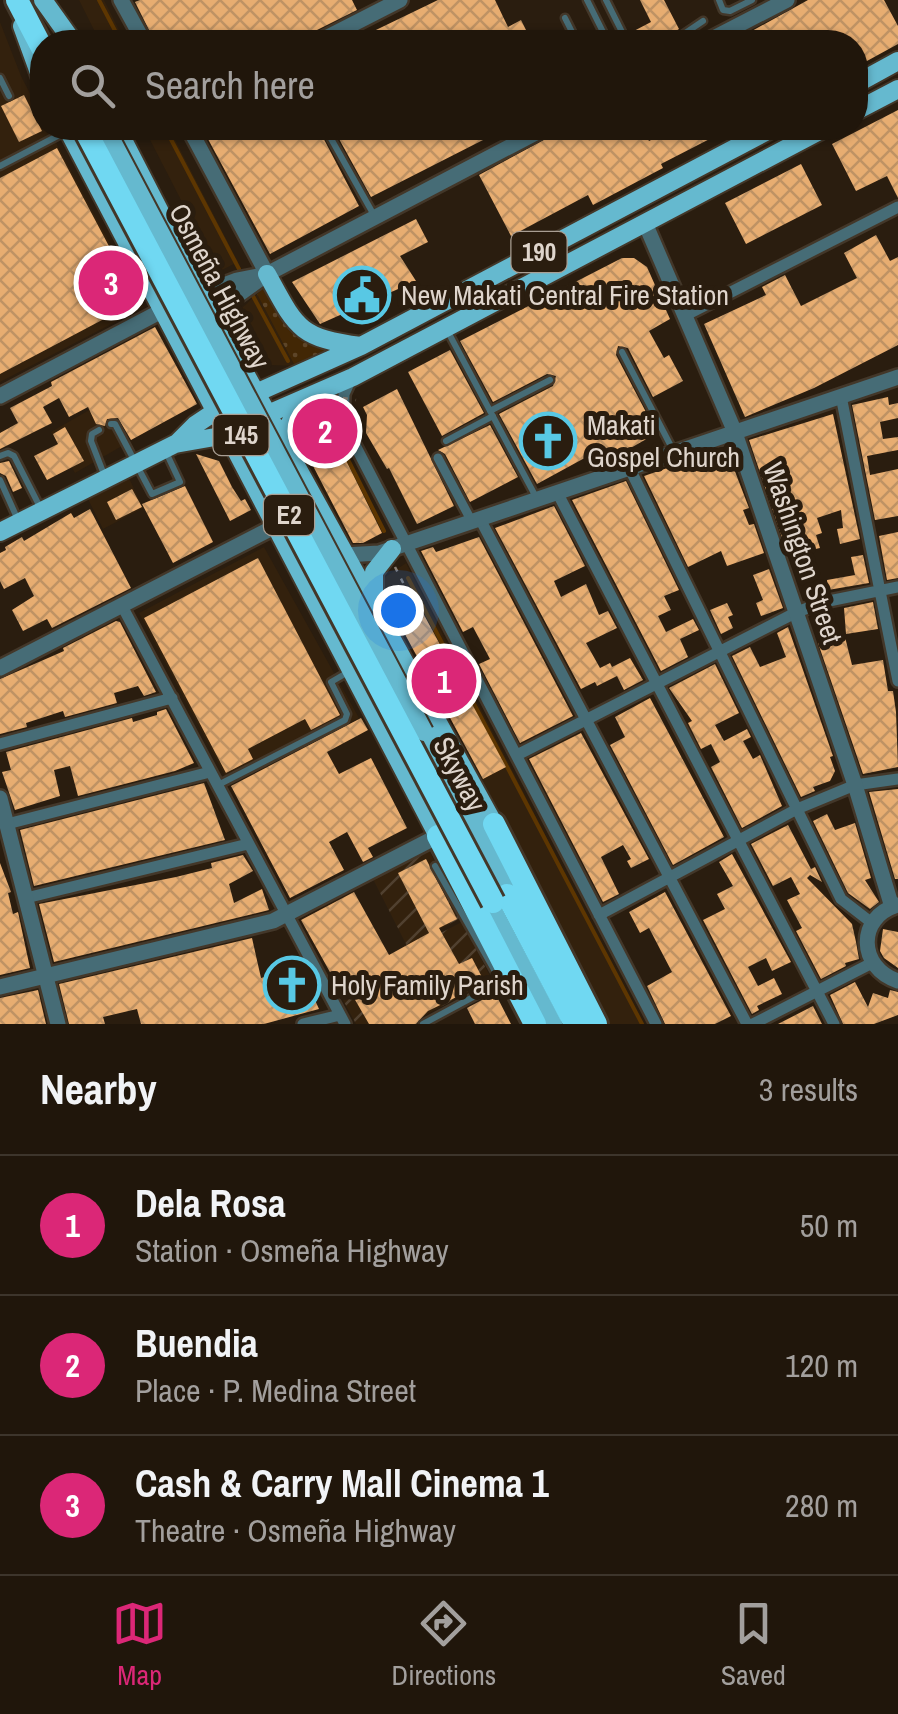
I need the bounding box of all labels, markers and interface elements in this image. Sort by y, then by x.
search box [30,30,868,140]
icon: search [65,58,120,113]
text: Search here [145,60,315,111]
street label: Osmeña Highway [160,197,280,376]
road number: 190 [512,232,566,272]
pin: 3 [78,246,144,320]
public building icon: New Makati Central Fire Station [332,265,392,325]
place label: New Makati Central Fire Station [401,276,729,314]
pin: 2 [292,394,358,468]
place label: Makati Gospel Church [587,406,740,476]
church icon: Makati Gospel Church [518,411,578,471]
road number: 145 [214,415,268,455]
street label: Washington Street [754,457,852,649]
road number: E2 [264,495,314,535]
your location [373,585,424,636]
pin: 1 [412,644,476,718]
street label: Skyway [425,730,496,818]
church icon: Holy Family Parish [262,955,322,1015]
place label: Holy Family Parish [331,966,524,1004]
text: Nearby [40,1061,157,1117]
text: 3 results [759,1068,858,1111]
text: Dela Rosa [135,1178,286,1229]
text: 1 [65,1204,80,1247]
text: 50 m [800,1204,858,1247]
text: Station · Osmeña Highway [135,1229,449,1272]
text: Buendia [135,1318,258,1369]
text: 2 [65,1344,80,1387]
text: 120 m [785,1344,858,1387]
text: Place · P. Medina Street [135,1369,416,1412]
text: Cash & Carry Mall Cinema 1 [135,1458,549,1509]
text: 3 [65,1484,80,1527]
text: 280 m [785,1484,858,1527]
text: Theatre · Osmeña Highway [135,1509,456,1552]
tab: Map [112,1596,167,1694]
tab: Directions [392,1596,496,1694]
tab: Saved [721,1596,786,1694]

